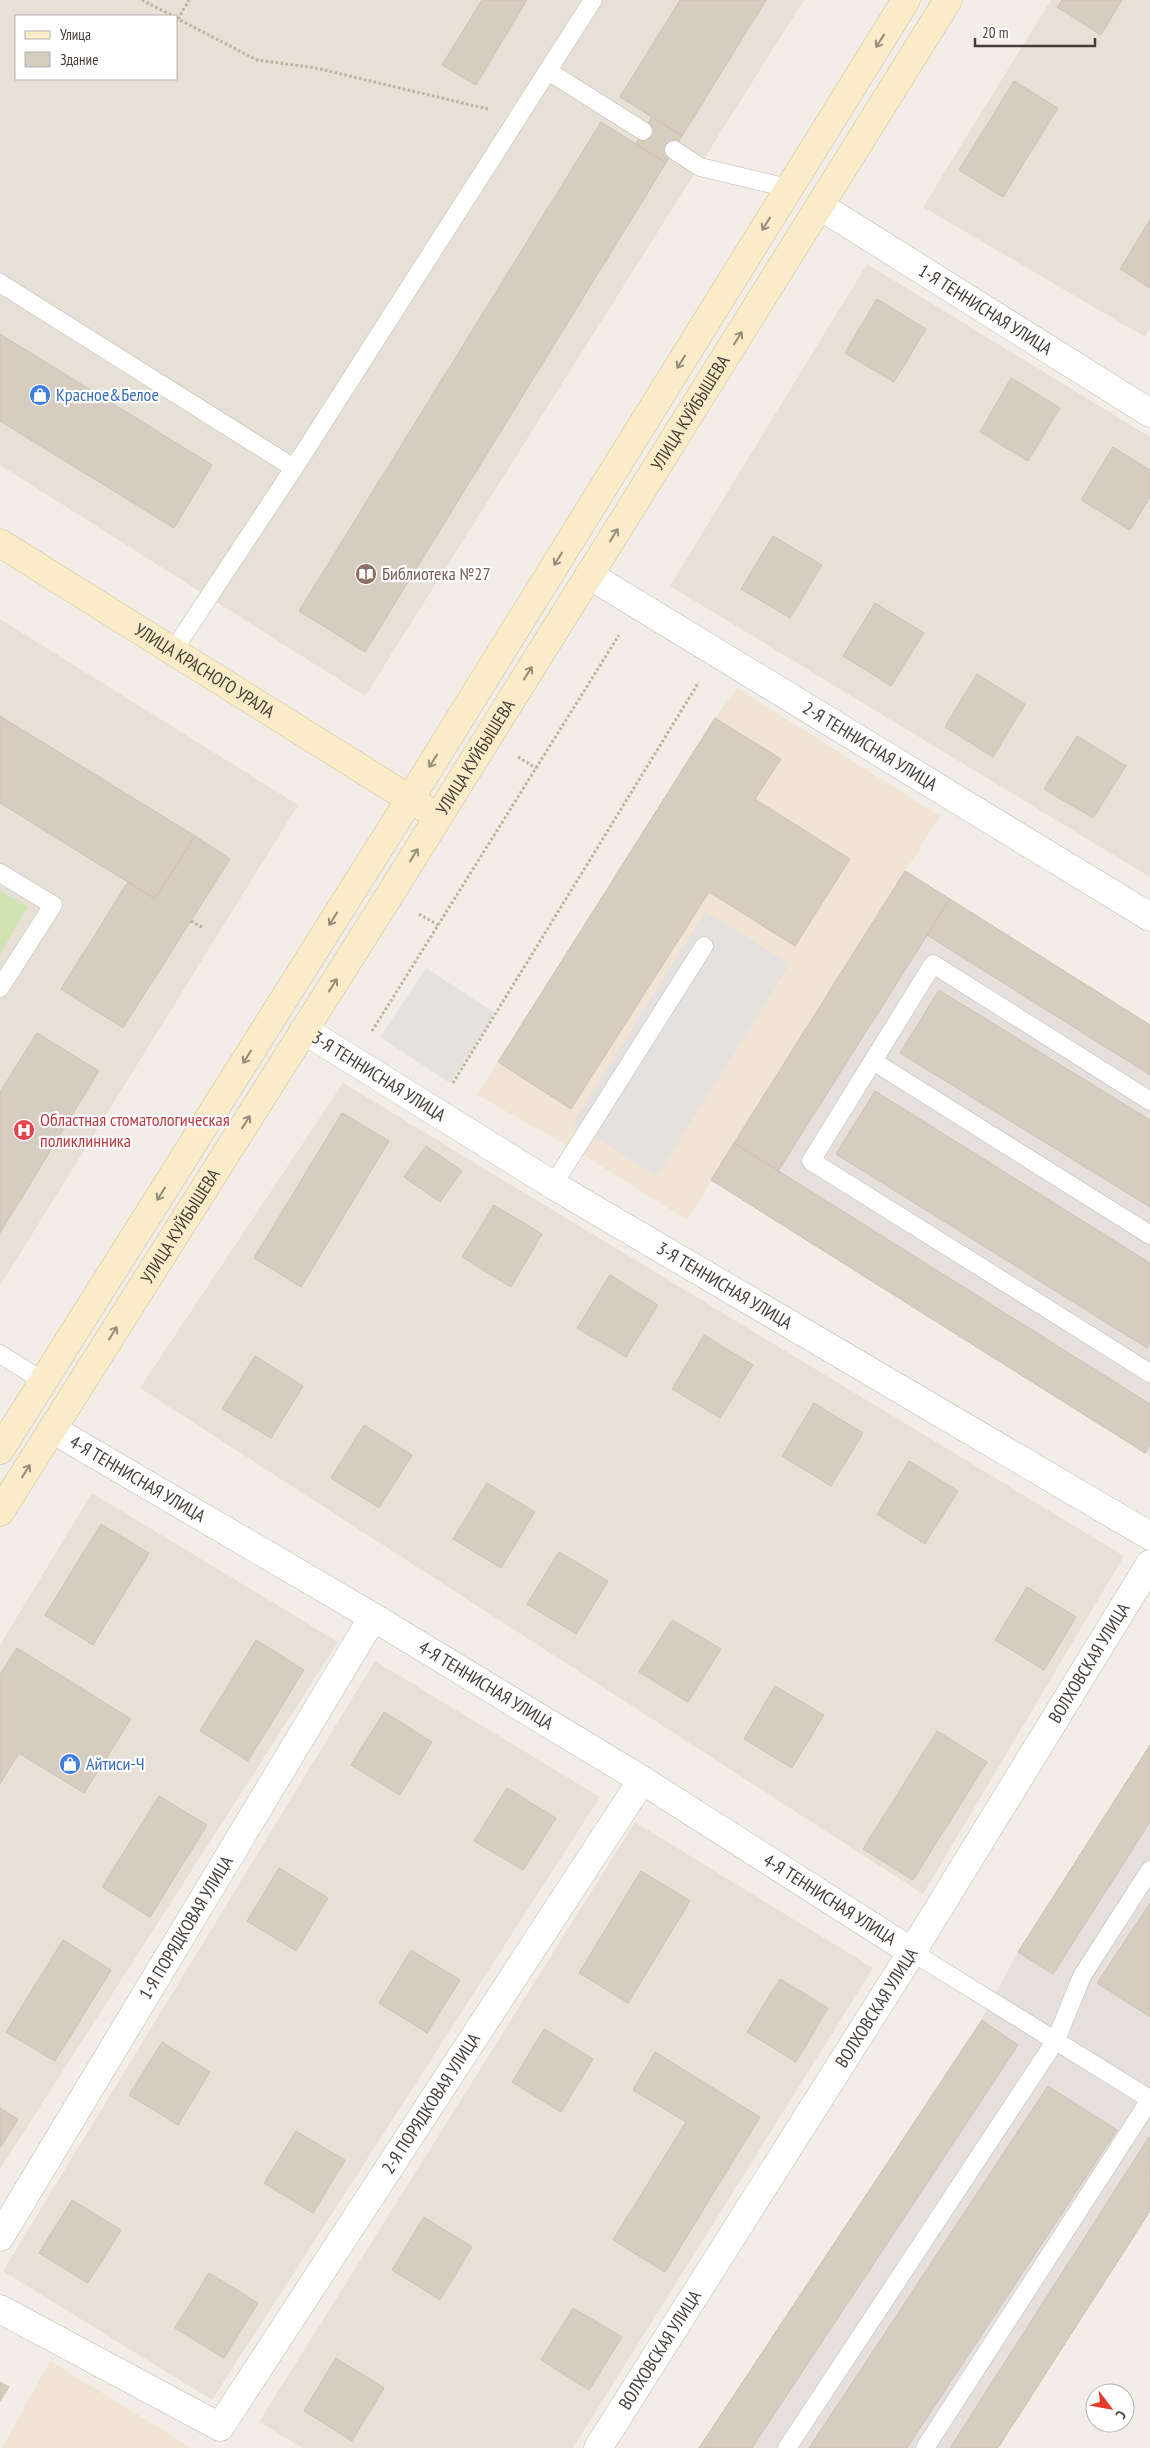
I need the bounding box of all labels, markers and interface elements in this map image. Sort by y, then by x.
legend [15,15,178,80]
scale bar [975,15,1095,47]
text: 20 m [982,23,1008,42]
text: Улица [60,25,91,44]
one-way arrow [875,34,885,48]
text: Здание [60,50,98,69]
one-way arrow [761,216,771,230]
street label: 1-Я ТЕННИСНАЯ УЛИЦА [914,259,1057,360]
one-way arrow [733,331,743,345]
street label: УЛИЦА КУЙБЫШЕВА [645,350,735,474]
one-way arrow [675,354,685,368]
shop icon: Красное&Белое [28,383,52,407]
place label: Красное&Белое [56,383,159,406]
one-way arrow [610,528,620,542]
one-way arrow [552,552,562,566]
library icon: Библиотека №27 [354,562,378,586]
place label: Библиотека №27 [382,562,491,585]
street label: УЛИЦА КРАСНОГО УРАЛА [130,618,279,723]
one-way arrow [524,666,534,680]
street label: УЛИЦА КУЙБЫШЕВА [431,695,520,819]
street label: 2-Я ТЕННИСНАЯ УЛИЦА [799,696,942,796]
one-way arrow [427,754,438,768]
one-way arrow [409,848,420,862]
one-way arrow [328,912,339,926]
one-way arrow [328,978,338,992]
street label: 3-Я ТЕННИСНАЯ УЛИЦА [308,1026,451,1127]
one-way arrow [242,1049,252,1063]
place label: Областная стоматологическая поликлинника [40,1108,230,1152]
one-way arrow [241,1115,251,1129]
hospital icon: Областная стоматологическая поликлинника [12,1118,36,1142]
street label: УЛИЦА КУЙБЫШЕВА [135,1164,225,1288]
one-way arrow [155,1187,165,1201]
street label: 3-Я ТЕННИСНАЯ УЛИЦА [653,1237,797,1334]
one-way arrow [108,1327,118,1341]
street label: 4-Я ТЕННИСНАЯ УЛИЦА [66,1430,210,1527]
one-way arrow [21,1464,31,1478]
street label: ВОЛХОВСКАЯ УЛИЦА [1043,1598,1135,1727]
street label: 4-Я ТЕННИСНАЯ УЛИЦА [415,1635,558,1735]
shop icon: Айтиси-Ч [58,1752,82,1776]
place label: Айтиси-Ч [86,1752,144,1775]
street label: 4-Я ТЕННИСНАЯ УЛИЦА [759,1848,901,1950]
street label: 1-Я ПОРЯДКОВАЯ УЛИЦА [134,1851,238,2003]
street label: ВОЛХОВСКАЯ УЛИЦА [830,1943,923,2072]
street label: 2-Я ПОРЯДКОВАЯ УЛИЦА [376,2028,485,2178]
street label: ВОЛХОВСКАЯ УЛИЦА [613,2285,706,2414]
north arrow [1085,2383,1135,2433]
text: С [1111,2407,1130,2423]

